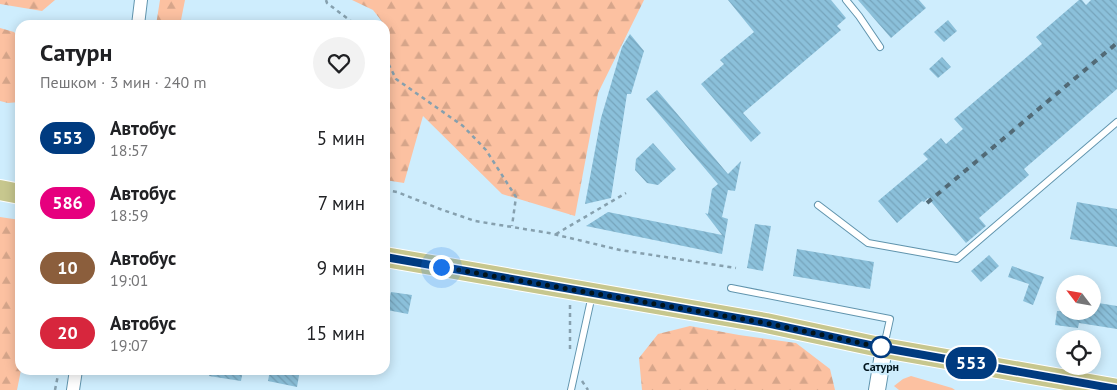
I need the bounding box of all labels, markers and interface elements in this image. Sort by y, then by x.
text: Сатурн [40,37,112,68]
button: heart [313,37,365,89]
text: Пешком · 3 мин · 240 m [40,72,207,92]
text: Автобус [110,116,176,140]
text: 553 [52,126,83,149]
text: 5 мин [317,126,365,150]
text: 18:57 [110,140,148,160]
text: Автобус [110,181,176,205]
text: 586 [52,191,83,214]
text: 7 мин [318,191,365,215]
text: 18:59 [110,205,148,225]
text: Автобус [110,246,176,270]
your location [429,255,454,280]
text: 10 [57,256,78,279]
text: 9 мин [317,256,365,280]
text: 19:01 [110,270,148,290]
north arrow [1056,275,1101,320]
map controls [1056,275,1101,375]
text: Автобус [110,311,176,335]
text: 20 [57,321,78,344]
text: 15 мин [306,321,365,345]
button: locate [1056,330,1101,375]
text: 19:07 [110,335,148,355]
marker: Сатурн [870,336,892,358]
line badge: 553 [942,347,1000,379]
text: 553 [956,351,986,374]
place label: Сатурн [863,359,899,374]

